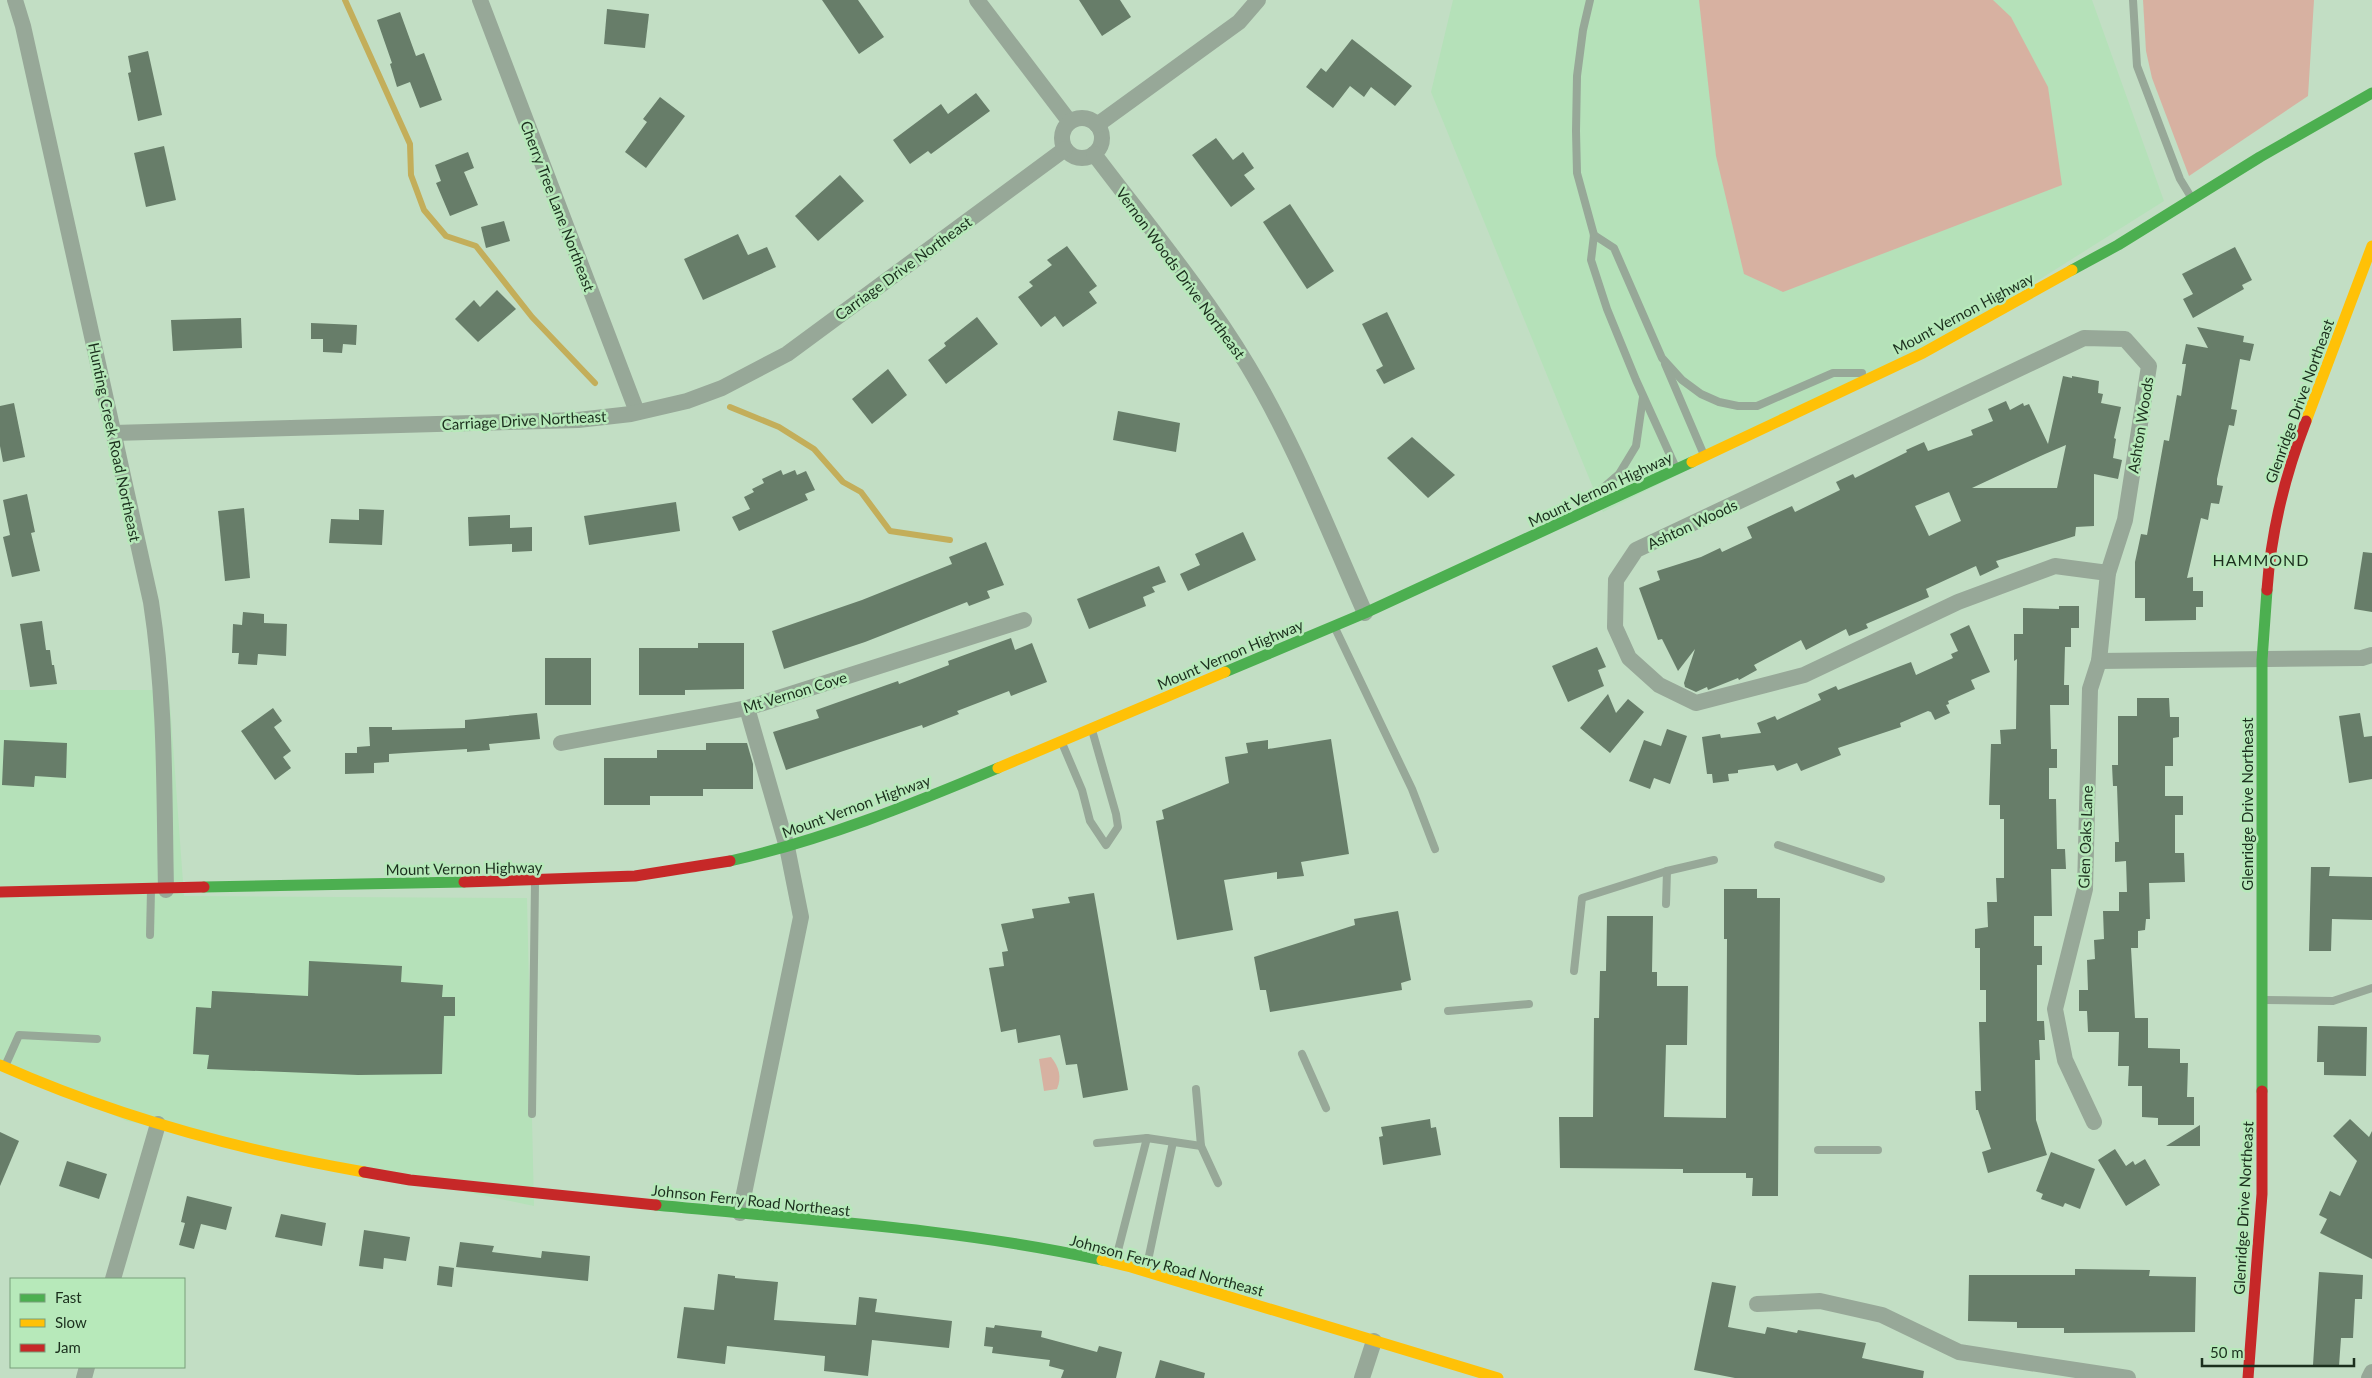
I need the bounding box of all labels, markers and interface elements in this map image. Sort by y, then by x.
street label: Cherry Tree Lane Northeast [517,118,599,295]
street label: Vernon Woods Drive Northeast [1113,184,1250,363]
street label: Carriage Drive Northeast [831,212,975,324]
street label: Mount Vernon Highway [1890,268,2037,358]
street label: Glenridge Drive Northeast [2261,316,2337,486]
street label: Hunting Creek Road Northeast [85,341,145,544]
street label: Ashton Woods [2123,376,2157,474]
street label: Carriage Drive Northeast [441,407,607,433]
street label: Mount Vernon Highway [1525,448,1675,530]
street label: Ashton Woods [1644,495,1740,553]
district label: HAMMOND [2213,550,2309,569]
street label: Mount Vernon Highway [1154,615,1306,693]
street label: Mt Vernon Cove [741,668,849,716]
street label: Glenridge Drive Northeast [2238,717,2256,891]
street label: Mount Vernon Highway [779,771,933,841]
street label: Glen Oaks Lane [2074,785,2096,889]
street label: Mount Vernon Highway [385,858,543,878]
street label: Glenridge Drive Northeast [2229,1120,2257,1295]
street label: Johnson Ferry Road Northeast [651,1181,852,1219]
street label: Johnson Ferry Road Northeast [1068,1230,1266,1300]
legend [10,1278,185,1368]
text: Fast [55,1288,82,1306]
text: Slow [55,1313,87,1331]
scale bar [2202,1336,2354,1368]
text: Jam [55,1338,81,1356]
text: 50 m [2210,1343,2244,1361]

